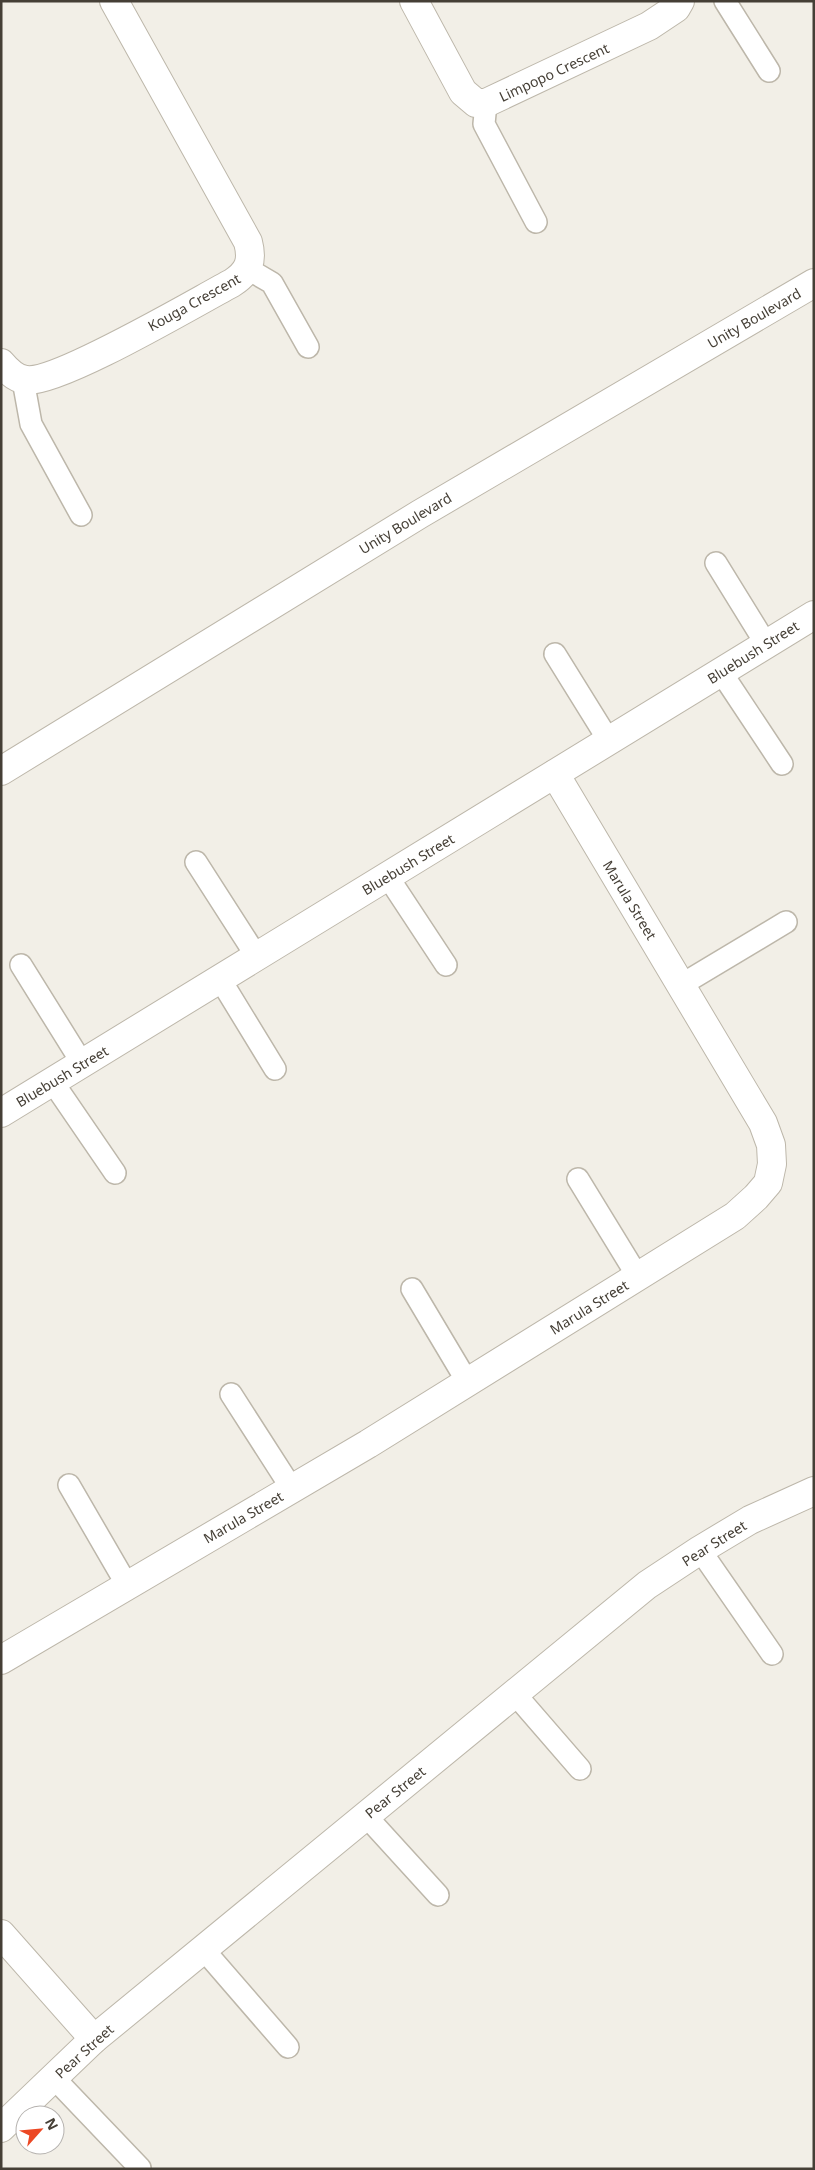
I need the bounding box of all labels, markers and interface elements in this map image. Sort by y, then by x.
street label: Limpopo Crescent [496,38,612,106]
street label: Kouga Crescent [144,269,244,335]
street label: Unity Boulevard [704,284,804,352]
street label: Unity Boulevard [355,488,455,558]
street label: Bluebush Street [704,616,802,688]
street label: Bluebush Street [358,829,458,899]
street label: Marula Street [599,857,661,943]
street label: Bluebush Street [12,1041,112,1111]
street label: Marula Street [546,1275,632,1339]
street label: Marula Street [200,1486,286,1548]
street label: Pear Street [678,1516,750,1570]
street label: Pear Street [361,1762,429,1822]
street label: Pear Street [51,2020,117,2082]
north arrow [15,2105,65,2155]
text: N [41,2114,63,2133]

